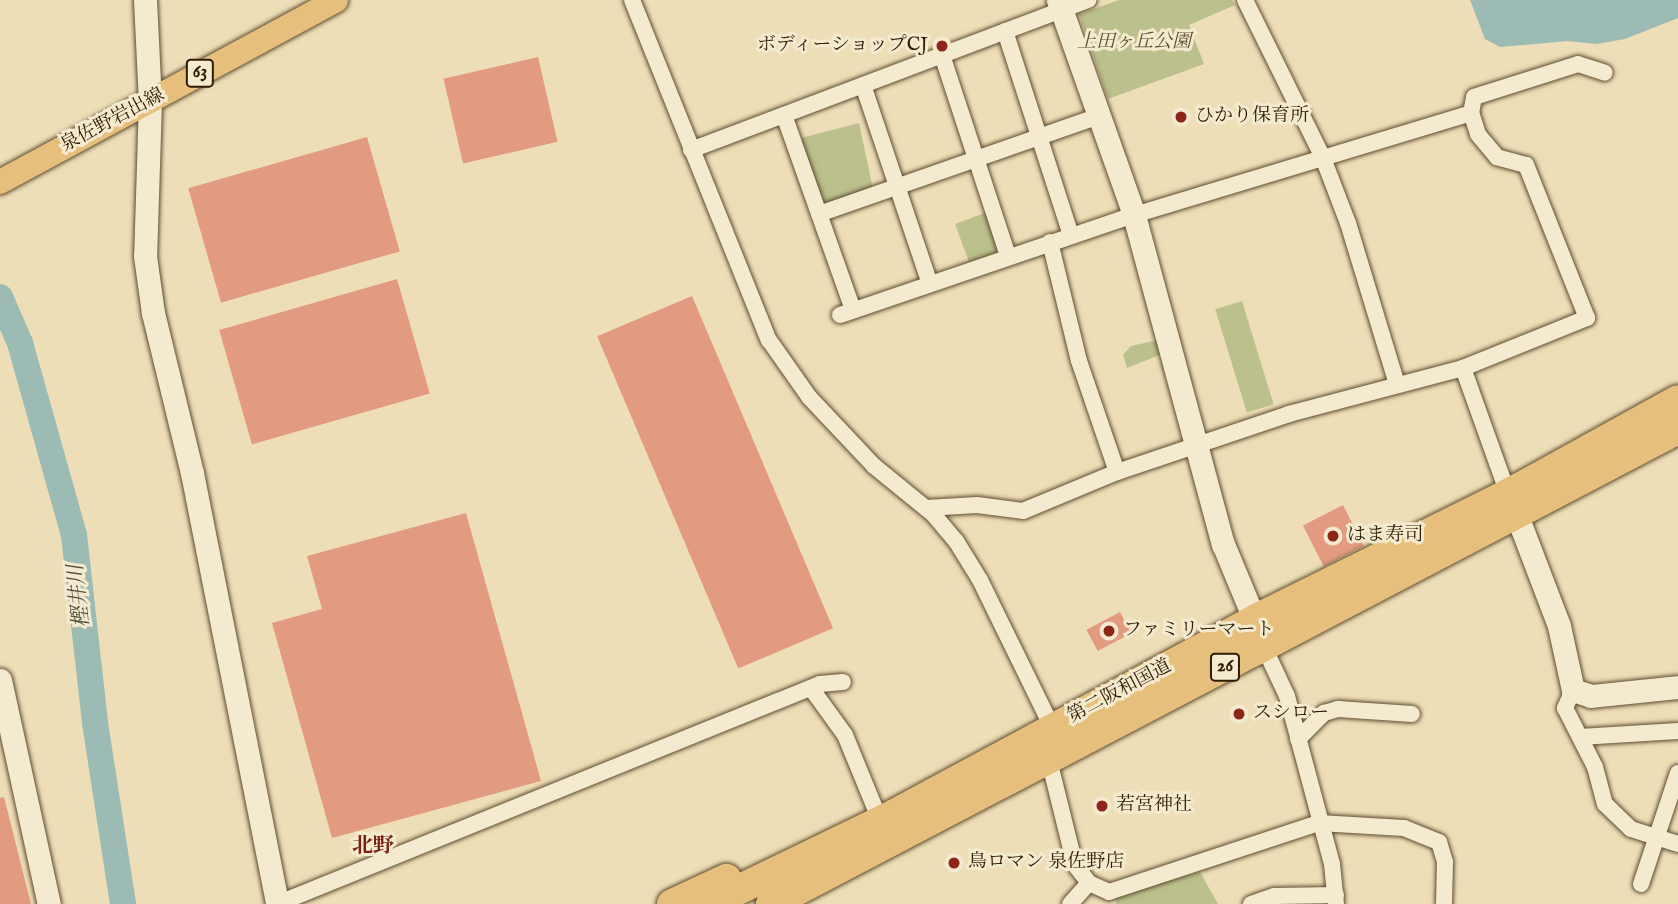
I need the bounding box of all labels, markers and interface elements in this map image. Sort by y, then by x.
park label: 上田ヶ丘公園 [1077,32,1191,54]
place label: ボディーショップCJ [755,35,928,57]
marker: ボディーショップCJ [934,38,950,54]
road number: 63 [184,58,216,88]
street label: 泉佐野岩出線 [57,84,169,158]
place label: ひかり保育所 [1195,106,1309,128]
marker: ひかり保育所 [1173,109,1189,125]
place label: はま寿司 [1347,525,1423,547]
marker: はま寿司 [1325,528,1341,544]
water label: 樫井川 [64,563,96,629]
place label: ファミリーマート [1123,620,1275,642]
marker: ファミリーマート [1101,623,1117,639]
road number: 26 [1209,652,1241,682]
street label: 第二阪和国道 [1064,655,1176,729]
place label: スシロー [1253,703,1329,725]
marker: スシロー [1231,706,1247,722]
place label: 若宮神社 [1116,795,1192,817]
marker: 若宮神社 [1094,798,1110,814]
district label: 北野 [352,834,394,860]
place label: 鳥ロマン 泉佐野店 [968,852,1124,874]
marker: 鳥ロマン 泉佐野店 [946,855,962,871]

